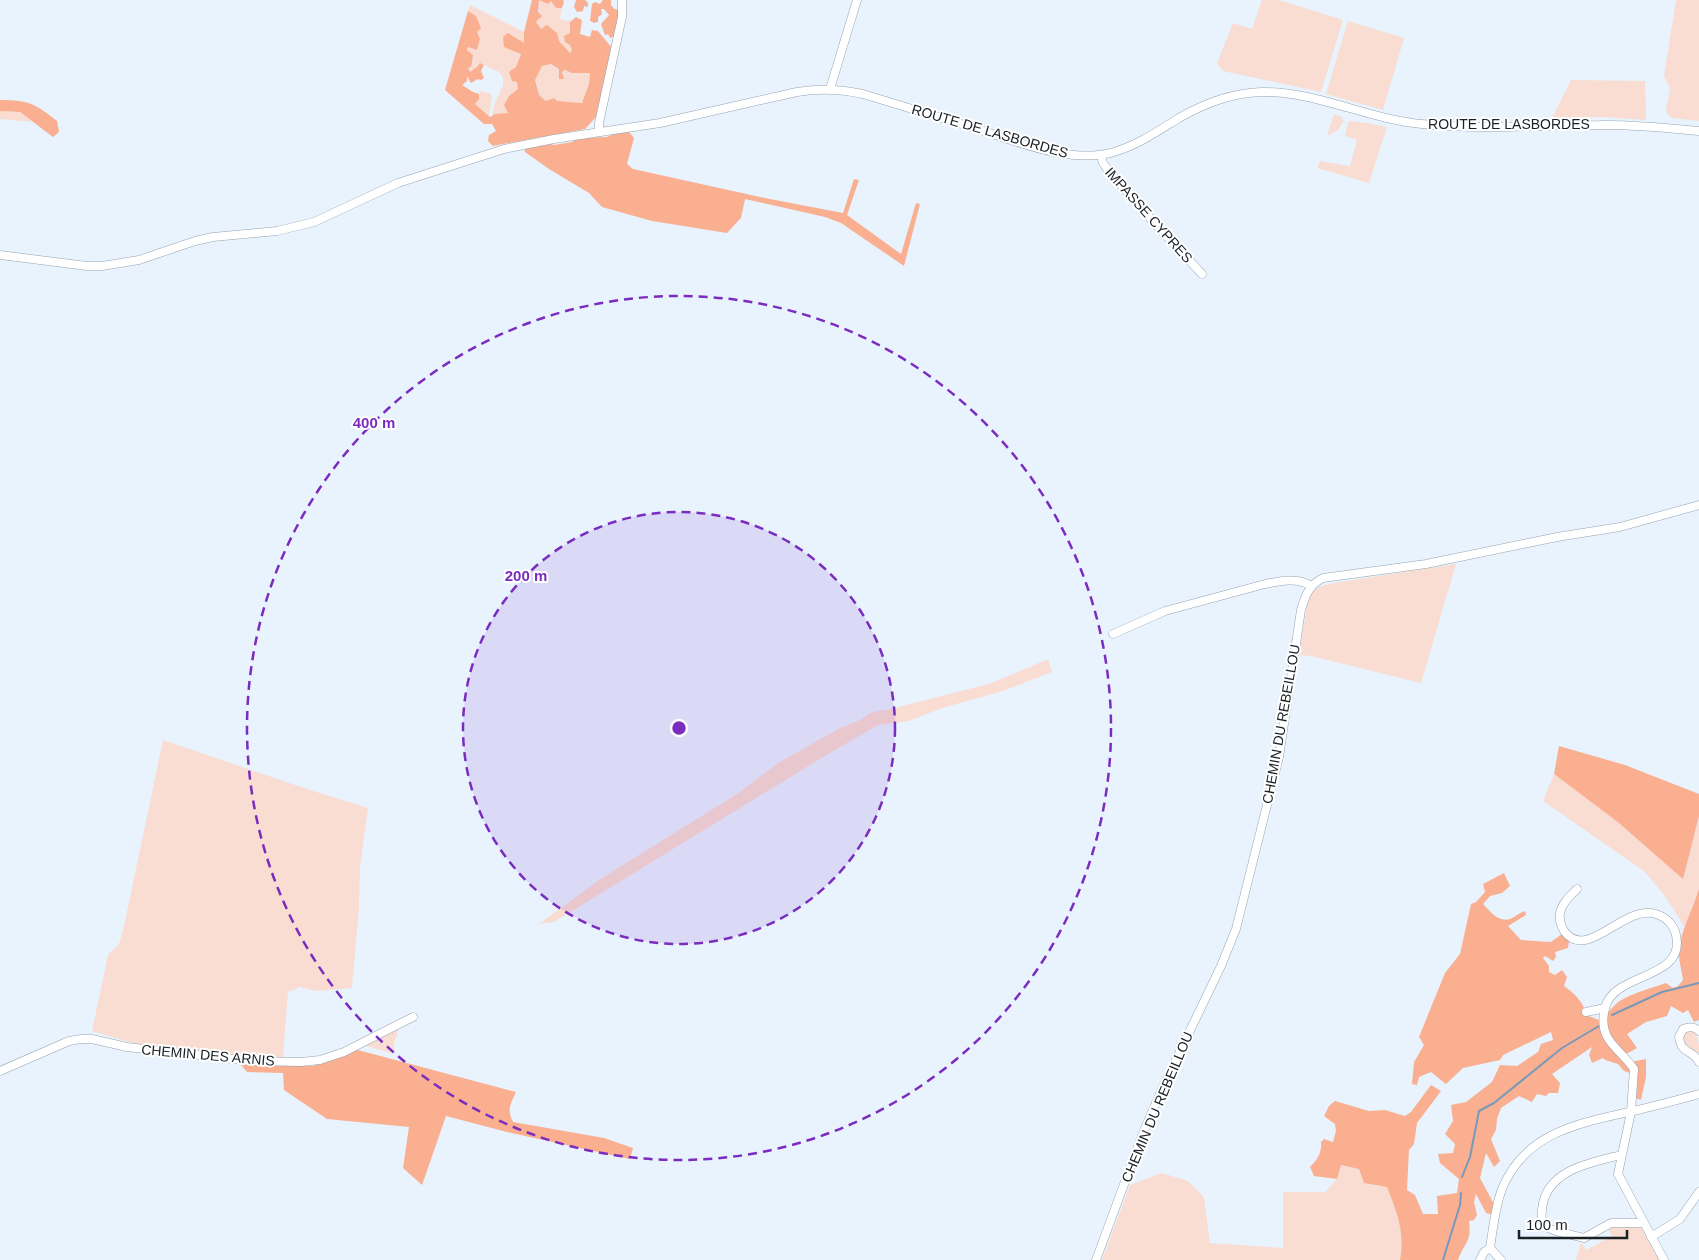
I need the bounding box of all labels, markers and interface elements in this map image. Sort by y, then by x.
street label: ROUTE DE LASBORDES [910,101,1070,161]
street label: ROUTE DE LASBORDES [1428,116,1590,132]
street label: IMPASSE CYPRES [1102,164,1196,266]
text: 400 m [353,414,395,431]
text: 200 m [505,567,547,584]
street label: CHEMIN DU REBEILLOU [1259,643,1303,805]
centre of rings [670,719,688,737]
street label: CHEMIN DU REBEILLOU [1118,1029,1196,1185]
street label: CHEMIN DES ARNIS [141,1041,275,1069]
scale bar [1519,1208,1626,1240]
text: 100 m [1526,1216,1568,1233]

